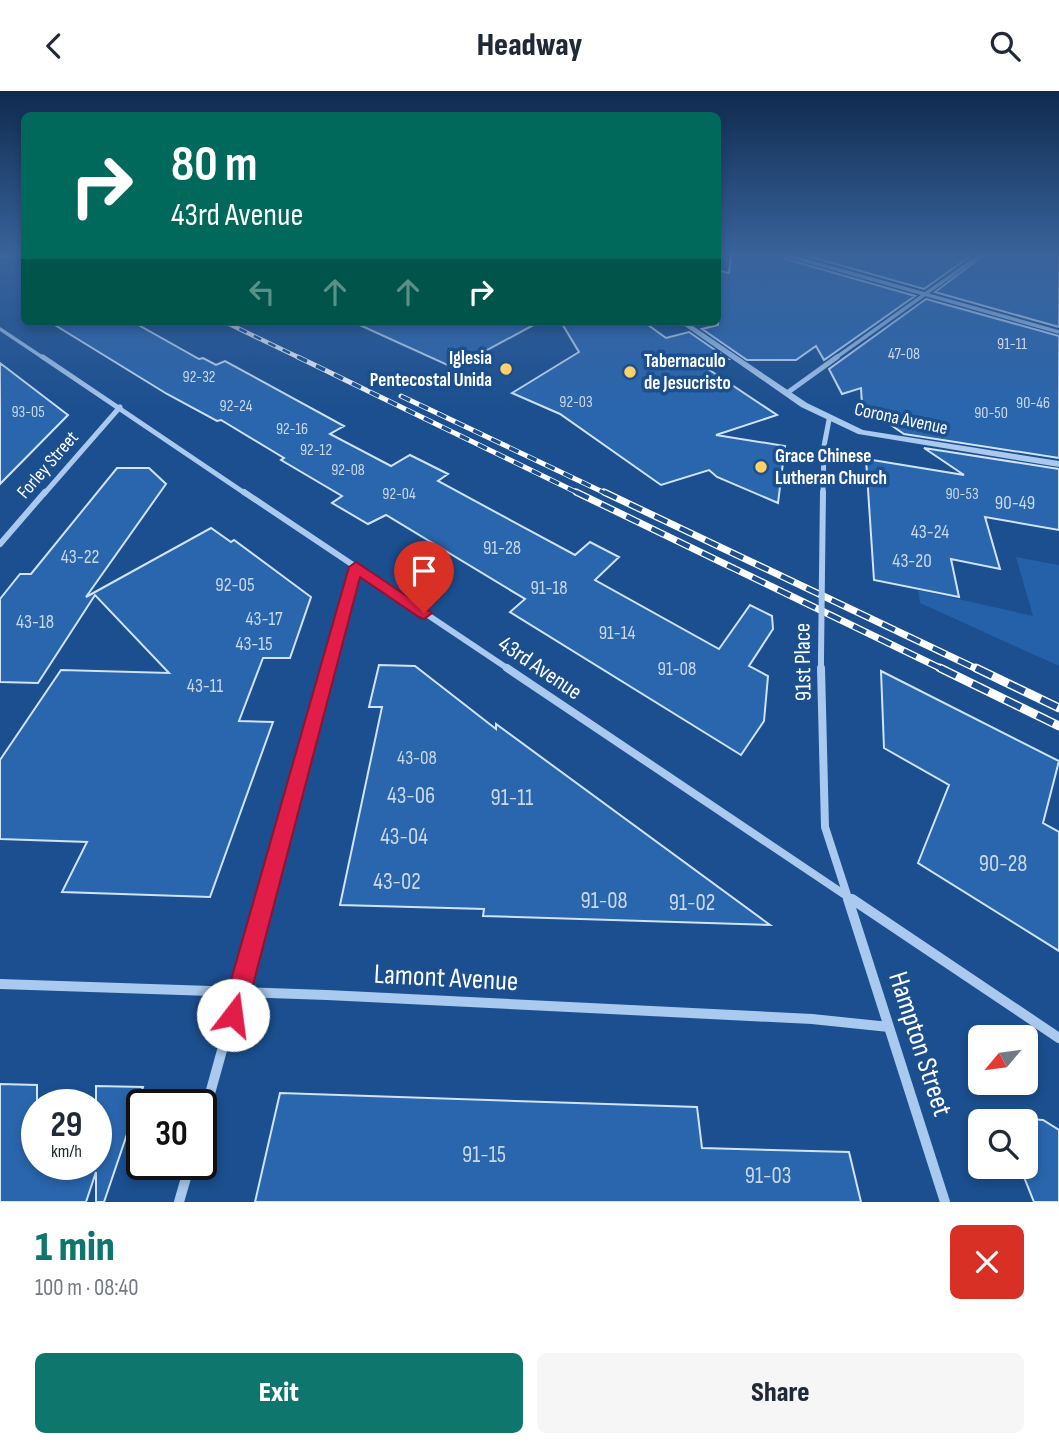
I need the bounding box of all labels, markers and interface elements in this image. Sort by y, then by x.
text: Headway [477,26,582,65]
icon: back [35,27,73,65]
icon: search [986,27,1024,65]
text: 80 m [171,136,258,195]
icon: right [56,140,147,231]
text: 43rd Avenue [171,196,303,235]
icon: left [243,273,281,311]
icon: ahead [316,273,354,311]
icon: ahead [389,273,427,311]
icon: right [462,273,500,311]
house number: 91-11 [997,335,1027,354]
house number: 47-08 [888,345,920,364]
place label: Iglesia Pentecostal Unida [370,347,492,392]
place label: Tabernaculo de Jesucristo [644,350,731,395]
marker: Iglesia Pentecostal Unida [498,361,514,377]
marker: Tabernaculo de Jesucristo [622,364,638,380]
house number: 92-32 [183,368,215,387]
house number: 92-03 [559,393,593,412]
house number: 90-46 [1016,394,1050,413]
house number: 92-24 [220,397,253,416]
street label: Corona Avenue [852,398,950,440]
house number: 93-05 [11,403,45,422]
house number: 90-50 [974,404,1008,423]
house number: 92-16 [276,420,308,439]
street label: Forley Street [12,426,84,503]
house number: 92-12 [300,441,332,460]
place label: Grace Chinese Lutheran Church [775,445,887,490]
marker: Grace Chinese Lutheran Church [753,459,769,475]
house number: 92-08 [331,461,365,480]
house number: 92-04 [382,485,416,504]
house number: 90-53 [945,485,979,504]
house number: 90-49 [995,492,1035,515]
house number: 43-24 [911,521,949,544]
house number: 91-28 [483,537,521,560]
pin [394,541,454,613]
house number: 43-22 [61,546,99,569]
house number: 43-20 [892,550,932,573]
icon: arrive [405,552,443,590]
house number: 92-05 [215,574,255,597]
house number: 91-18 [530,577,568,600]
house number: 43-17 [245,608,283,631]
house number: 43-18 [16,611,54,634]
house number: 91-14 [599,622,635,645]
street label: 91st Place [788,623,818,701]
street label: 43rd Avenue [493,630,587,706]
house number: 43-15 [235,633,273,656]
house number: 91-08 [658,658,696,681]
house number: 43-11 [187,675,223,698]
house number: 43-08 [397,747,437,770]
house number: 43-06 [387,782,435,810]
house number: 91-11 [491,784,533,812]
house number: 43-04 [380,823,428,851]
house number: 90-28 [979,850,1027,878]
house number: 43-02 [373,868,421,896]
house number: 91-08 [580,887,628,915]
house number: 91-02 [669,889,715,917]
street label: Lamont Avenue [373,958,519,998]
street label: Hampton Street [881,968,959,1120]
position arrow [196,978,270,1052]
north arrow [968,1025,1038,1095]
map controls [968,1025,1038,1179]
speed limit sign: 30 [126,1089,217,1180]
text: 29 [51,1104,82,1147]
button: search [968,1109,1038,1179]
text: km/h [51,1141,82,1162]
house number: 91-15 [462,1141,506,1169]
house number: 91-03 [745,1162,791,1190]
text: 1 min [35,1222,115,1273]
button: close [950,1225,1024,1299]
text: 100 m · 08:40 [35,1274,138,1302]
button: Exit [35,1353,523,1433]
button: Share [537,1353,1024,1433]

